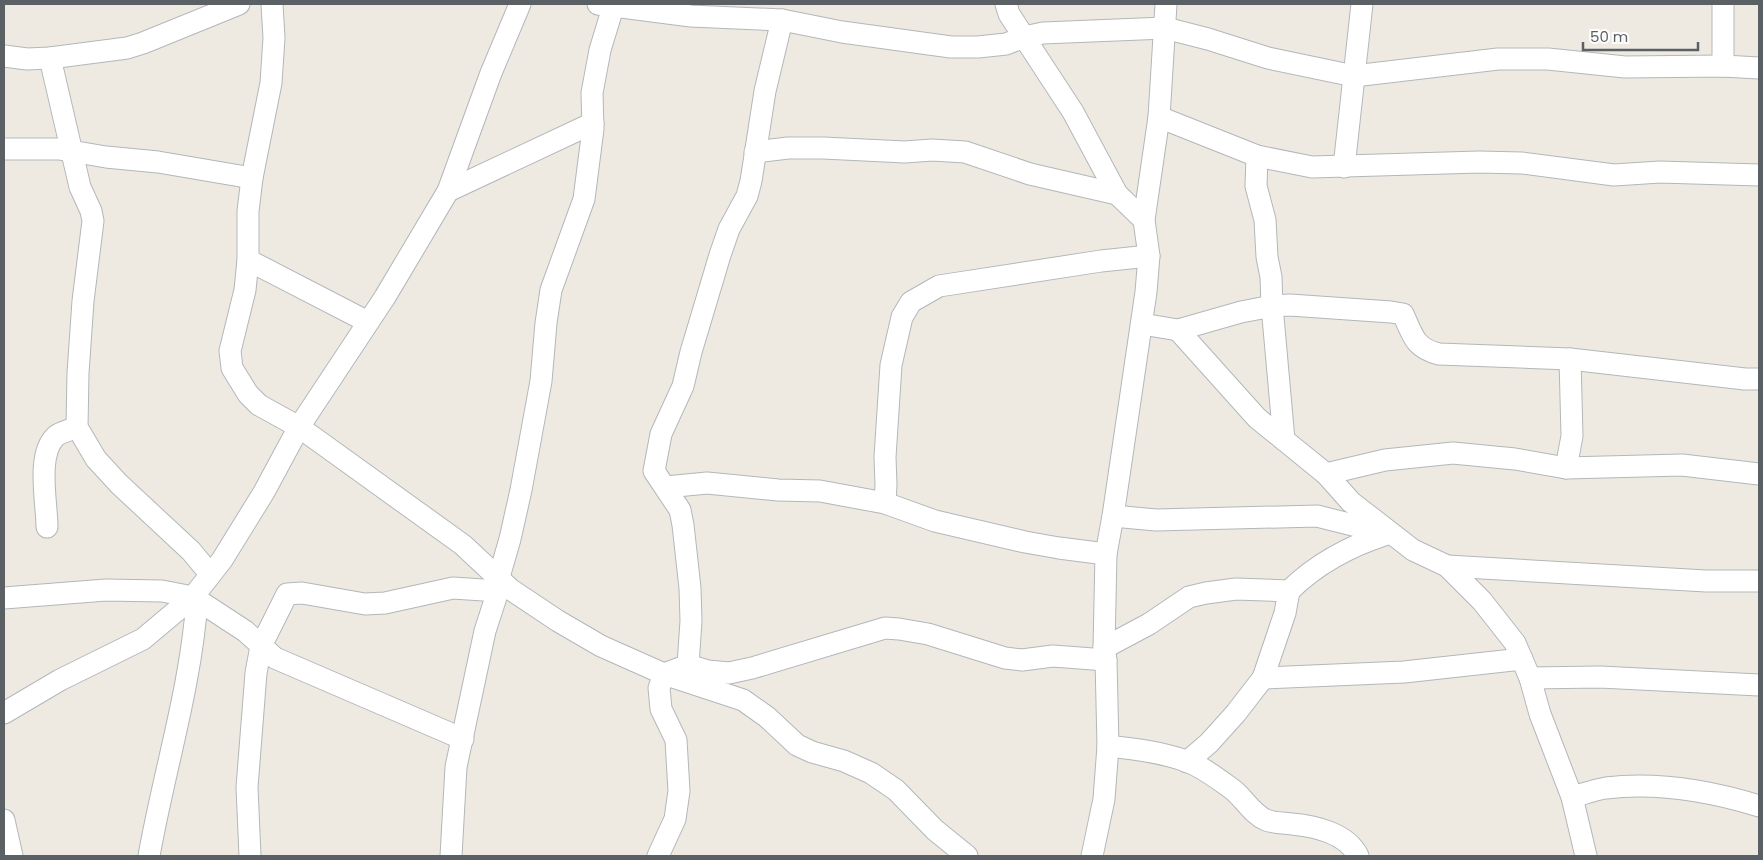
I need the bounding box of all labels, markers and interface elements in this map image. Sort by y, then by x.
scale bar [1583,20,1698,52]
text: 50 m [1590,26,1628,47]

